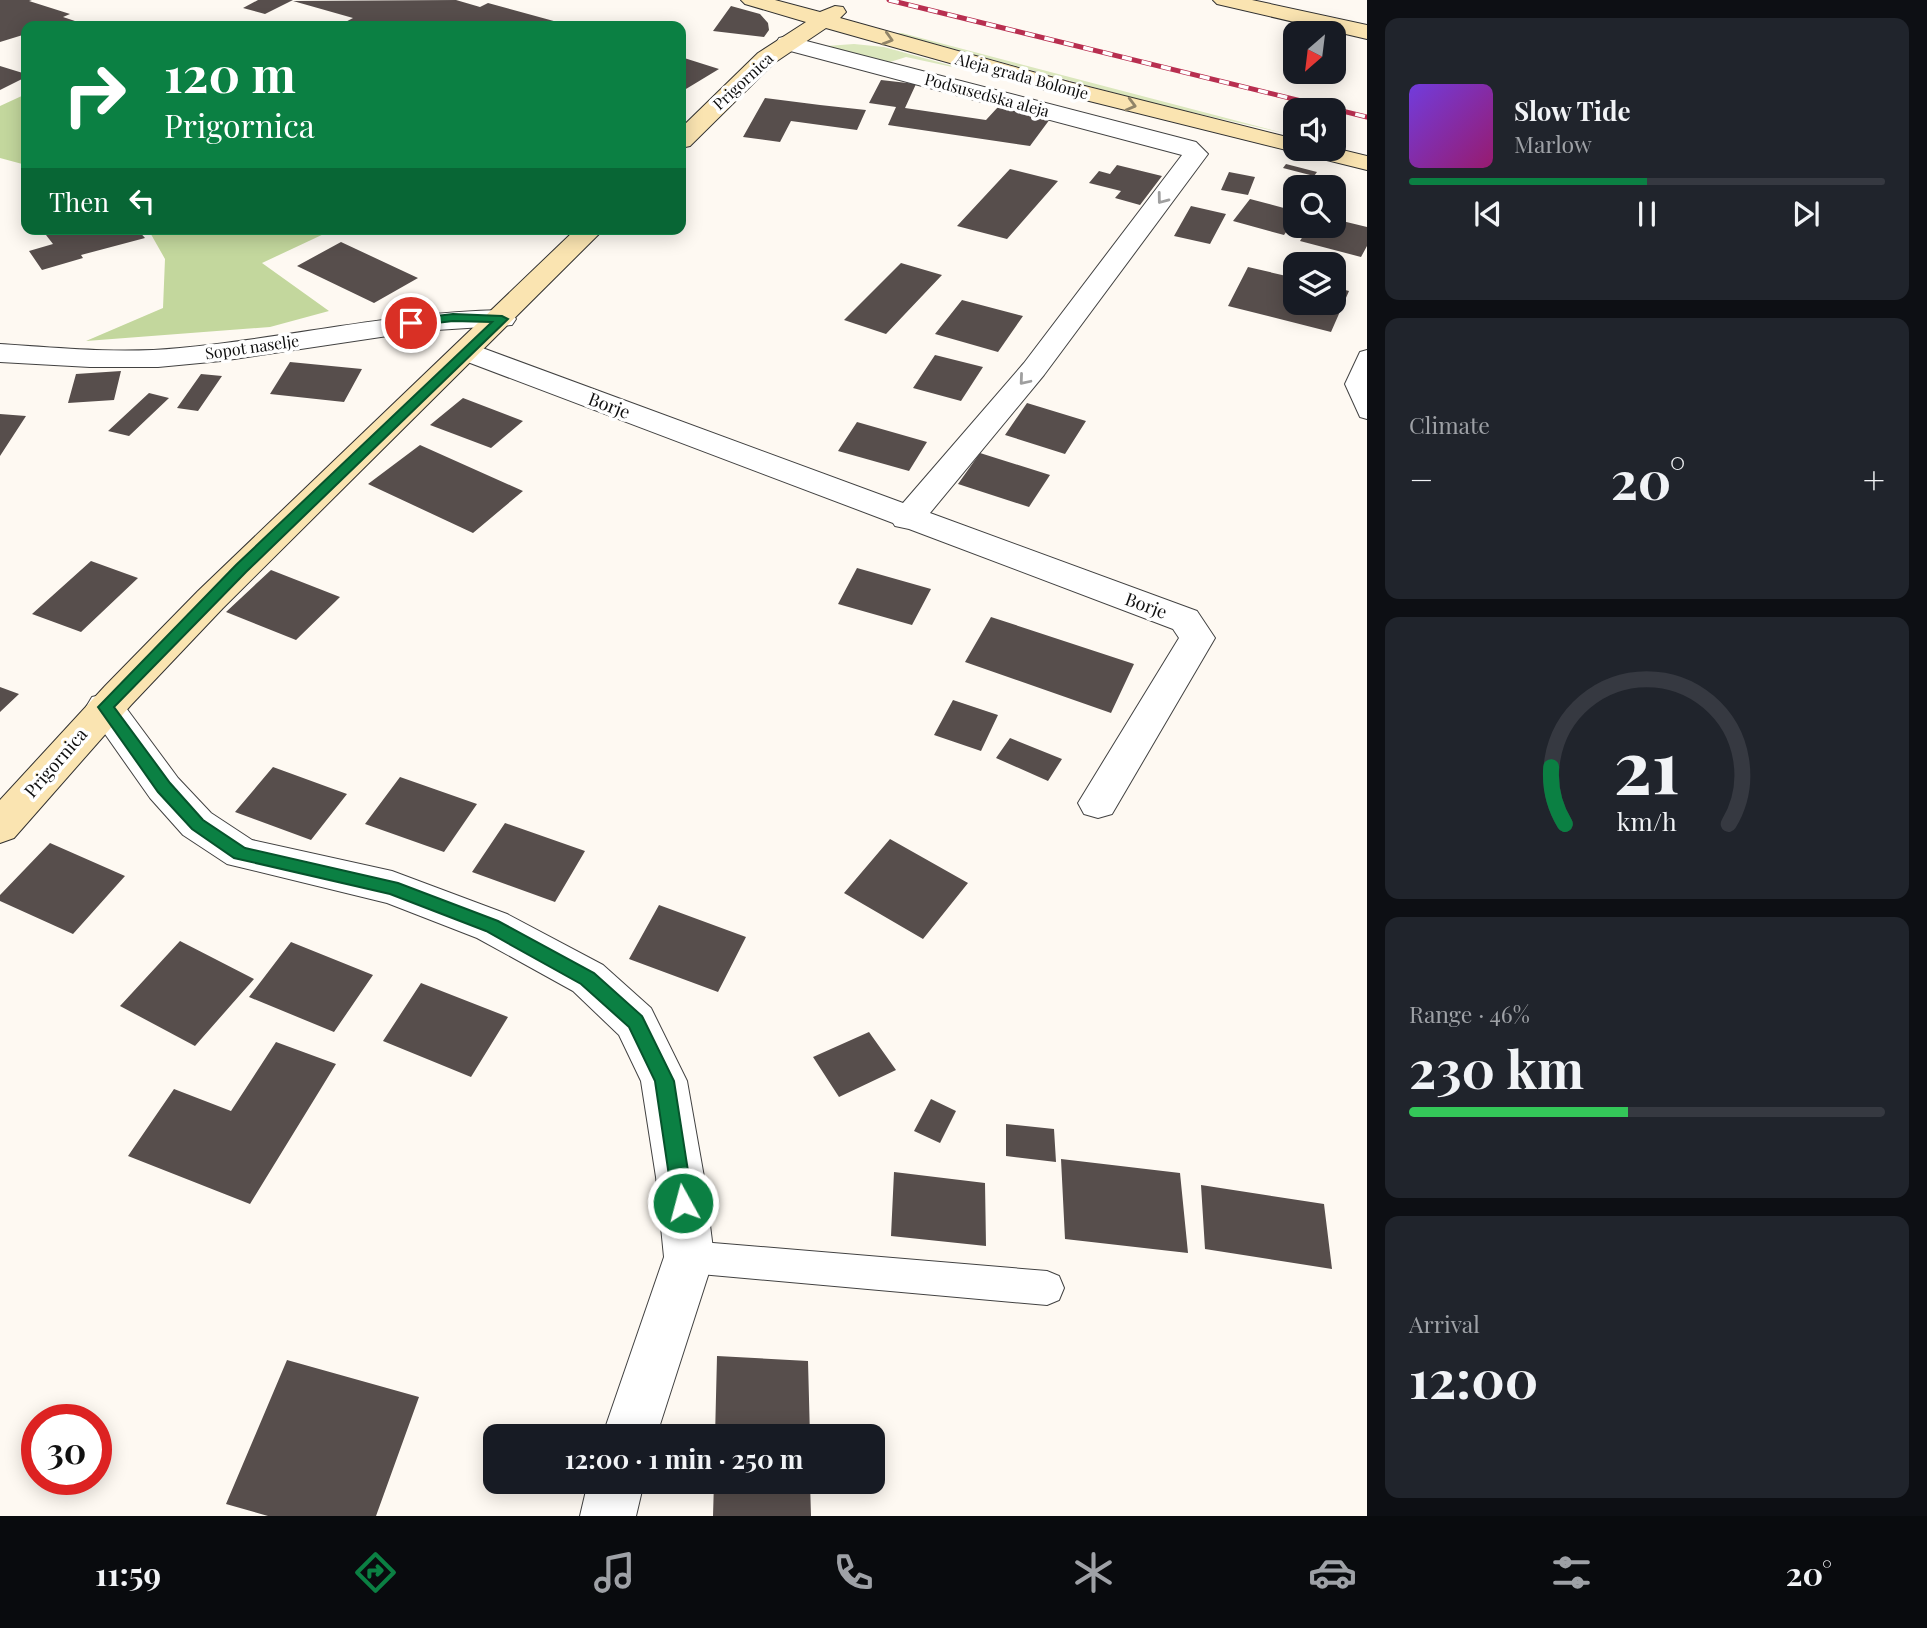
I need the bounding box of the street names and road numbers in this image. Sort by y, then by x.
street label: Prigornica [708,47,777,114]
street label: Aleja grada Bolonje [952,47,1091,103]
street label: Podsusedska aleja [922,68,1052,121]
street label: Sopot naselje [204,330,300,363]
street label: Borje [585,386,634,424]
street label: Borje [1122,586,1171,624]
street label: Prigornica [18,722,92,802]

